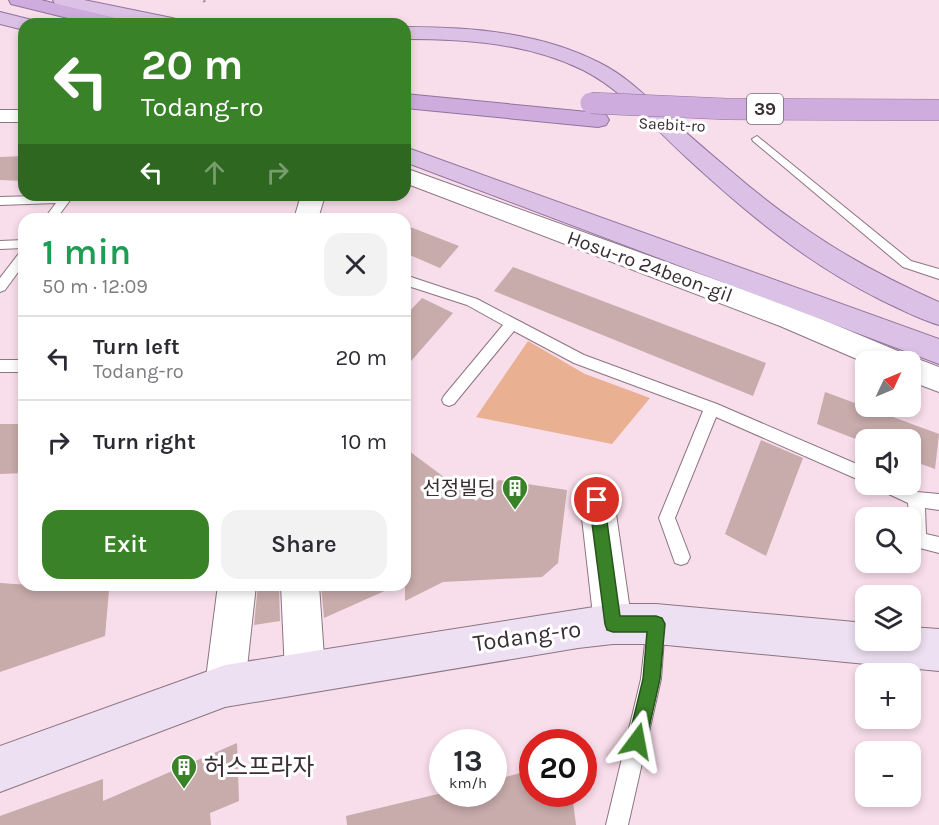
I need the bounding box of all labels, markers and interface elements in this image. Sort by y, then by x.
text: 20 m [141,40,243,90]
icon: left [42,42,120,120]
text: Todang-ro [141,91,263,123]
road number: 39 [747,94,783,124]
street label: Saebit-ro [638,113,706,136]
icon: left [135,156,168,189]
icon: ahead [198,156,231,189]
icon: right [261,156,294,189]
street label: Hosu-ro 24beon-gil [564,226,736,307]
text: 1 min [42,231,131,273]
button: close [324,233,387,296]
text: 50 m · 12:09 [42,275,148,298]
text: Turn left [93,334,180,360]
icon: left [42,342,75,375]
text: 20 m [335,345,387,371]
north arrow [855,351,921,417]
map controls [855,351,921,807]
text: Todang-ro [93,360,184,383]
icon: right [42,426,75,459]
text: Turn right [93,429,196,455]
text: 10 m [341,429,387,455]
button: sound [855,429,921,495]
building icon: 선정빌딩 [500,473,530,511]
pin [571,474,622,525]
place label: 선정빌딩 [422,477,496,500]
icon: arrive [580,483,613,516]
button: search [855,507,921,573]
button: Exit [42,510,209,579]
button: Share [221,510,387,579]
button: layers [855,585,921,651]
street label: Todang-ro [471,615,583,657]
button: + [855,663,921,729]
position arrow [605,709,669,773]
speed limit sign: 20 [519,729,597,807]
button: − [855,741,921,807]
text: 13 [453,743,483,779]
building icon: 허스프라자 [169,752,199,790]
place label: 허스프라자 [204,753,314,781]
text: km/h [449,774,487,792]

